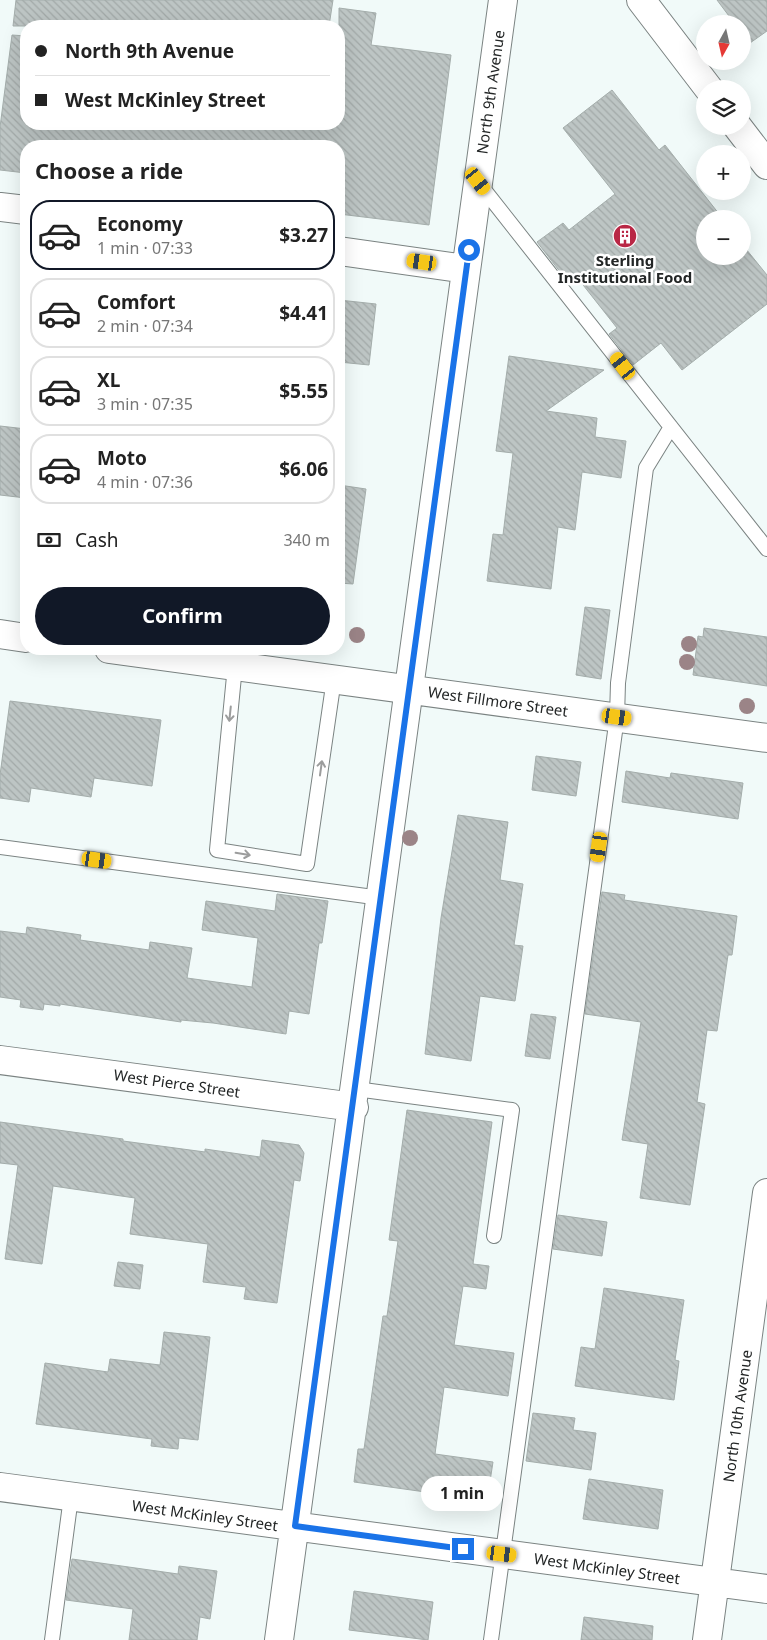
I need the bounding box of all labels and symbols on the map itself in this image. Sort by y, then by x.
north arrow [696,15,751,70]
street label: North 9th Avenue [471,29,509,155]
car [462,165,493,197]
building icon: Sterling Institutional Food [612,223,638,249]
route start [458,239,480,261]
place label: Sterling Institutional Food [558,250,692,287]
car [406,252,437,272]
car [607,350,638,382]
street label: West Fillmore Street [427,681,570,721]
one-way arrow [225,706,235,722]
car [601,707,632,727]
one-way arrow [317,760,327,776]
car [589,831,608,863]
one-way arrow [234,849,250,859]
car [81,850,112,870]
street label: West Pierce Street [113,1064,242,1102]
street label: North 10th Avenue [718,1348,756,1484]
callout: 1 min [422,1476,504,1512]
street label: West McKinley Street [131,1495,280,1535]
route end [452,1538,474,1560]
car [486,1545,517,1563]
street label: West McKinley Street [533,1548,682,1588]

